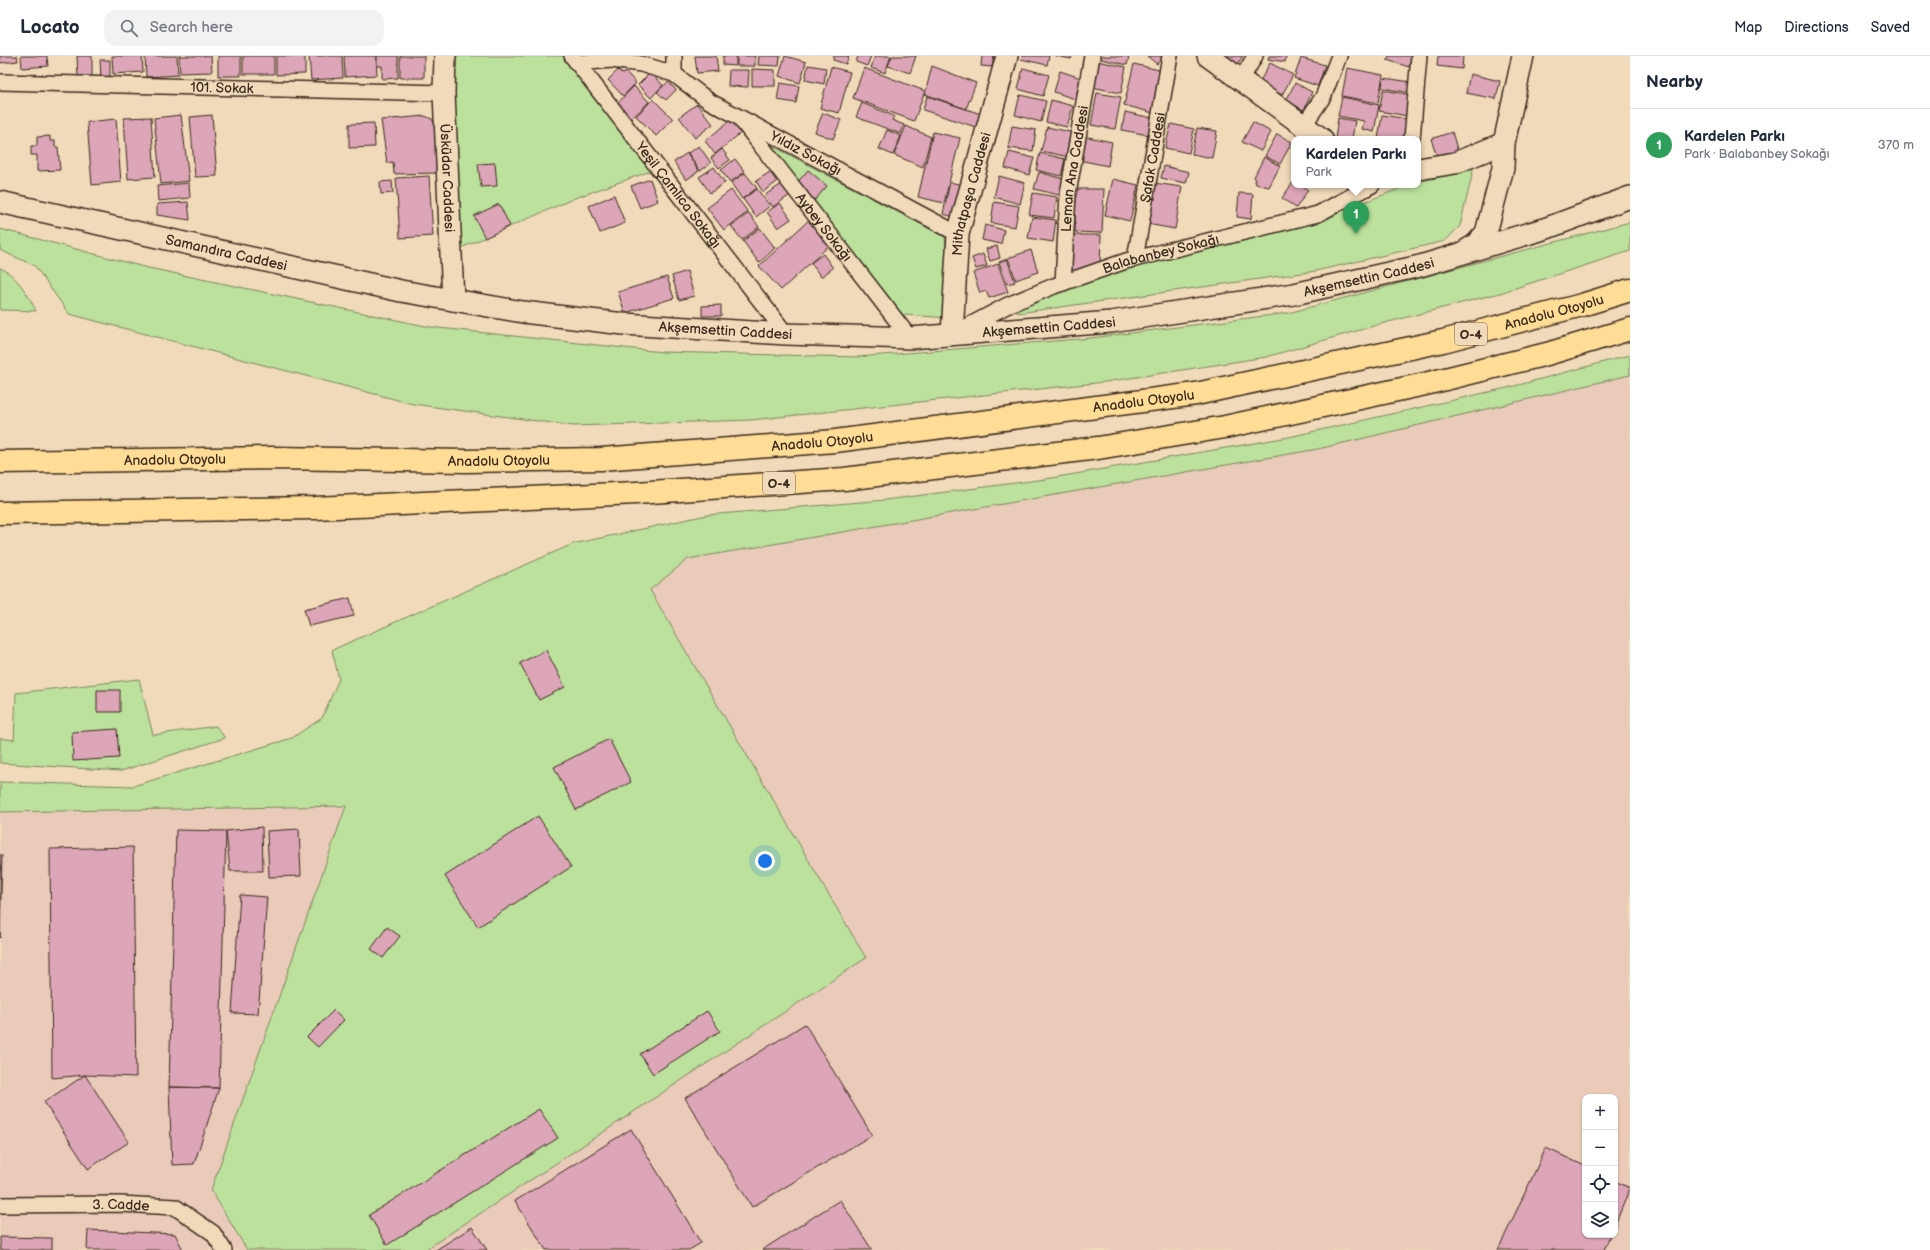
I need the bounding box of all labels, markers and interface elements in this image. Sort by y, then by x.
search box [104,10,384,46]
text: Locato [20,16,80,39]
icon: search [118,17,140,39]
text: Search here [150,18,233,37]
text: Map [1734,19,1762,36]
text: Directions [1784,19,1849,36]
text: Saved [1871,19,1910,36]
text: Nearby [1646,72,1703,92]
street label: 101. Sokak [190,79,254,97]
street label: Leman Ana Caddesi [1058,104,1092,233]
street label: Şafak Caddesi [1137,111,1169,204]
street label: Üsküdar Caddesi [436,123,458,233]
street label: Yıldız Sokağı [766,127,844,179]
text: Kardelen Parkı [1684,127,1785,146]
street label: Mithatpaşa Caddesi [949,130,995,256]
popup [1291,136,1421,188]
text: 1 [1656,137,1662,153]
text: 370 m [1878,137,1914,153]
street label: Yeşil Çamlıca Sokağı [631,138,725,252]
text: Kardelen Parkı [1306,145,1406,164]
text: Park · Balabanbey Sokağı [1684,146,1830,162]
text: Park [1306,164,1332,180]
street label: Aybey Sokağı [792,190,855,265]
pin: 1 [1343,201,1369,234]
street label: Samandıra Caddesi [164,231,289,275]
street label: Balabanbey Sokağı [1100,231,1221,278]
street label: Akşemsettin Caddesi [1302,254,1436,301]
street label: Anadolu Otoyolu [1502,291,1606,334]
street label: Akşemsettin Caddesi [982,313,1117,341]
street label: Akşemsettin Caddesi [658,318,792,343]
road number: O-4 [1455,323,1487,345]
street label: Anadolu Otoyolu [1092,386,1196,416]
street label: Anadolu Otoyolu [771,428,874,455]
street label: Anadolu Otoyolu [124,451,226,469]
street label: Anadolu Otoyolu [448,452,550,470]
road number: O-4 [763,472,795,494]
your location [755,851,775,871]
map controls [1582,1094,1618,1238]
button: + [1582,1094,1618,1130]
button: − [1582,1130,1618,1166]
button: locate [1582,1166,1618,1202]
street label: 3. Cadde [92,1196,150,1215]
button: layers [1582,1202,1618,1238]

